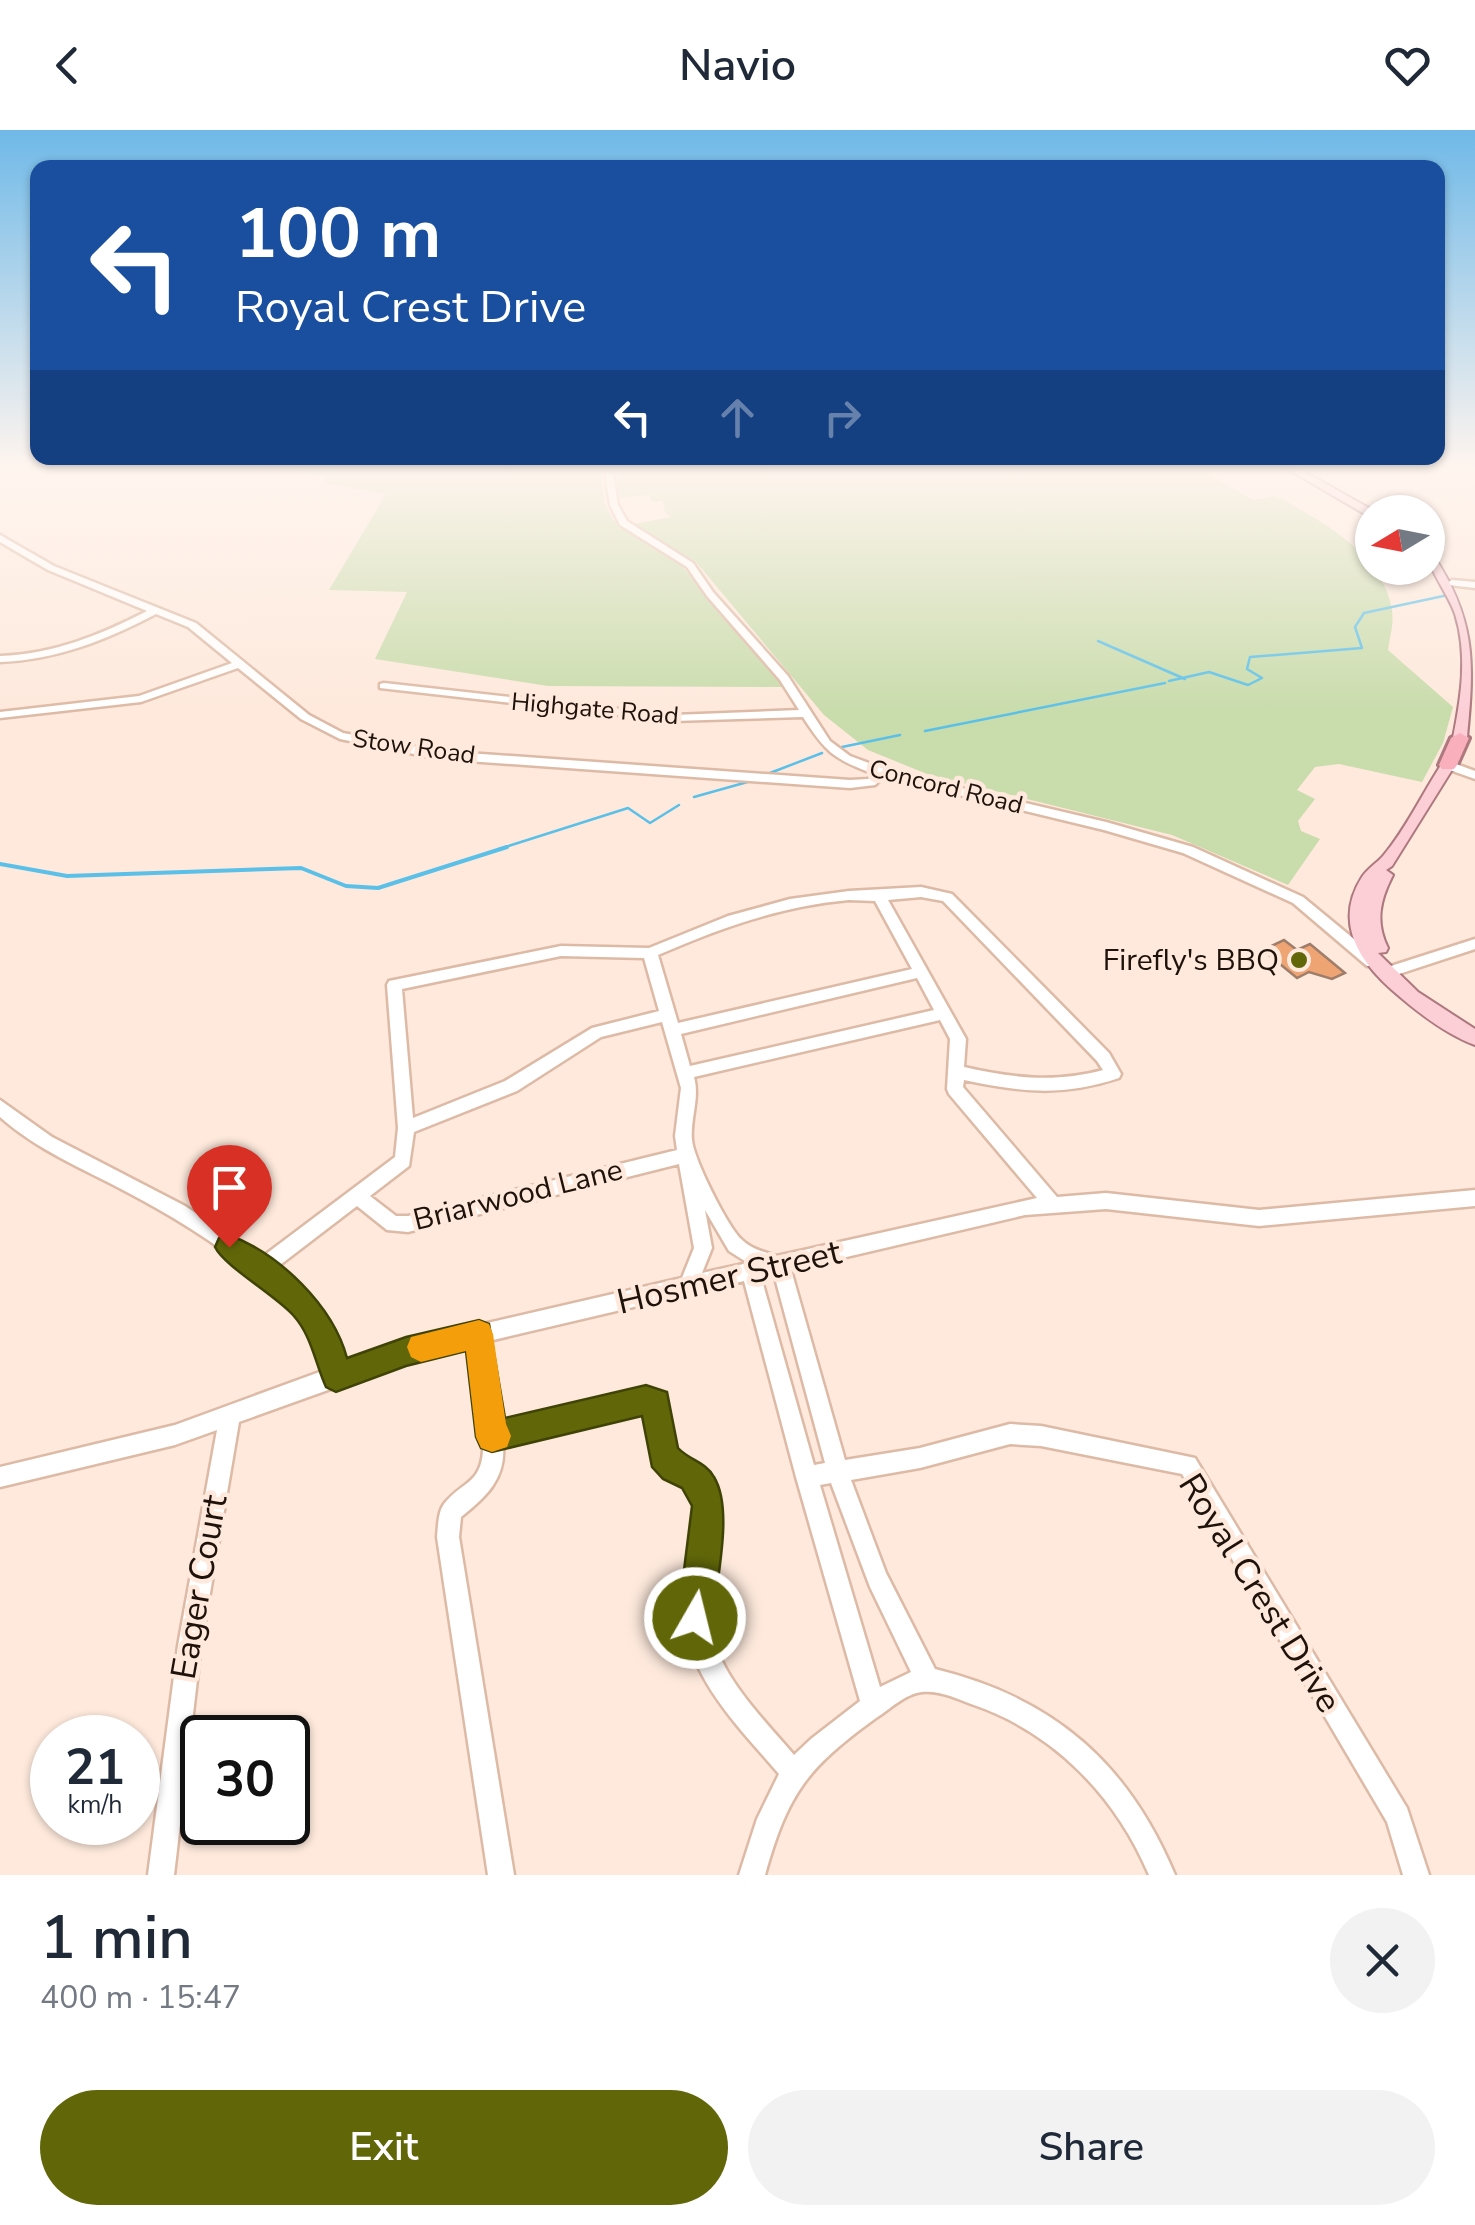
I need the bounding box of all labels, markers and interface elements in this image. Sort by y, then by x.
text: Navio [679,35,796,96]
icon: back [40,38,95,93]
icon: heart [1380,38,1435,93]
text: 100 m [235,186,441,282]
icon: left [70,200,200,330]
text: Royal Crest Drive [235,277,586,338]
icon: left [605,390,660,445]
icon: ahead [710,390,765,445]
icon: right [815,390,870,445]
north arrow [1355,495,1445,585]
map controls [1355,495,1445,585]
street label: Highgate Road [510,685,680,733]
street label: Stow Road [351,722,477,772]
street label: Concord Road [866,751,1026,823]
place label: Firefly's BBQ [1103,940,1279,981]
marker: Firefly's BBQ [1288,949,1310,971]
pin [187,1145,272,1248]
street label: Briarwood Lane [409,1149,627,1241]
icon: arrive [202,1160,257,1215]
street label: Hosmer Street [612,1228,846,1326]
street label: Royal Crest Drive [1168,1465,1352,1721]
street label: Eager Court [160,1490,238,1683]
position arrow [643,1566,747,1670]
speed limit sign: 30 [180,1715,310,1845]
text: 21 [65,1733,125,1802]
text: km/h [67,1788,123,1822]
text: 1 min [40,1897,193,1979]
button: close [1330,1908,1435,2013]
text: 400 m · 15:47 [40,1976,241,2019]
button: Exit [40,2090,728,2205]
button: Share [748,2090,1435,2205]

